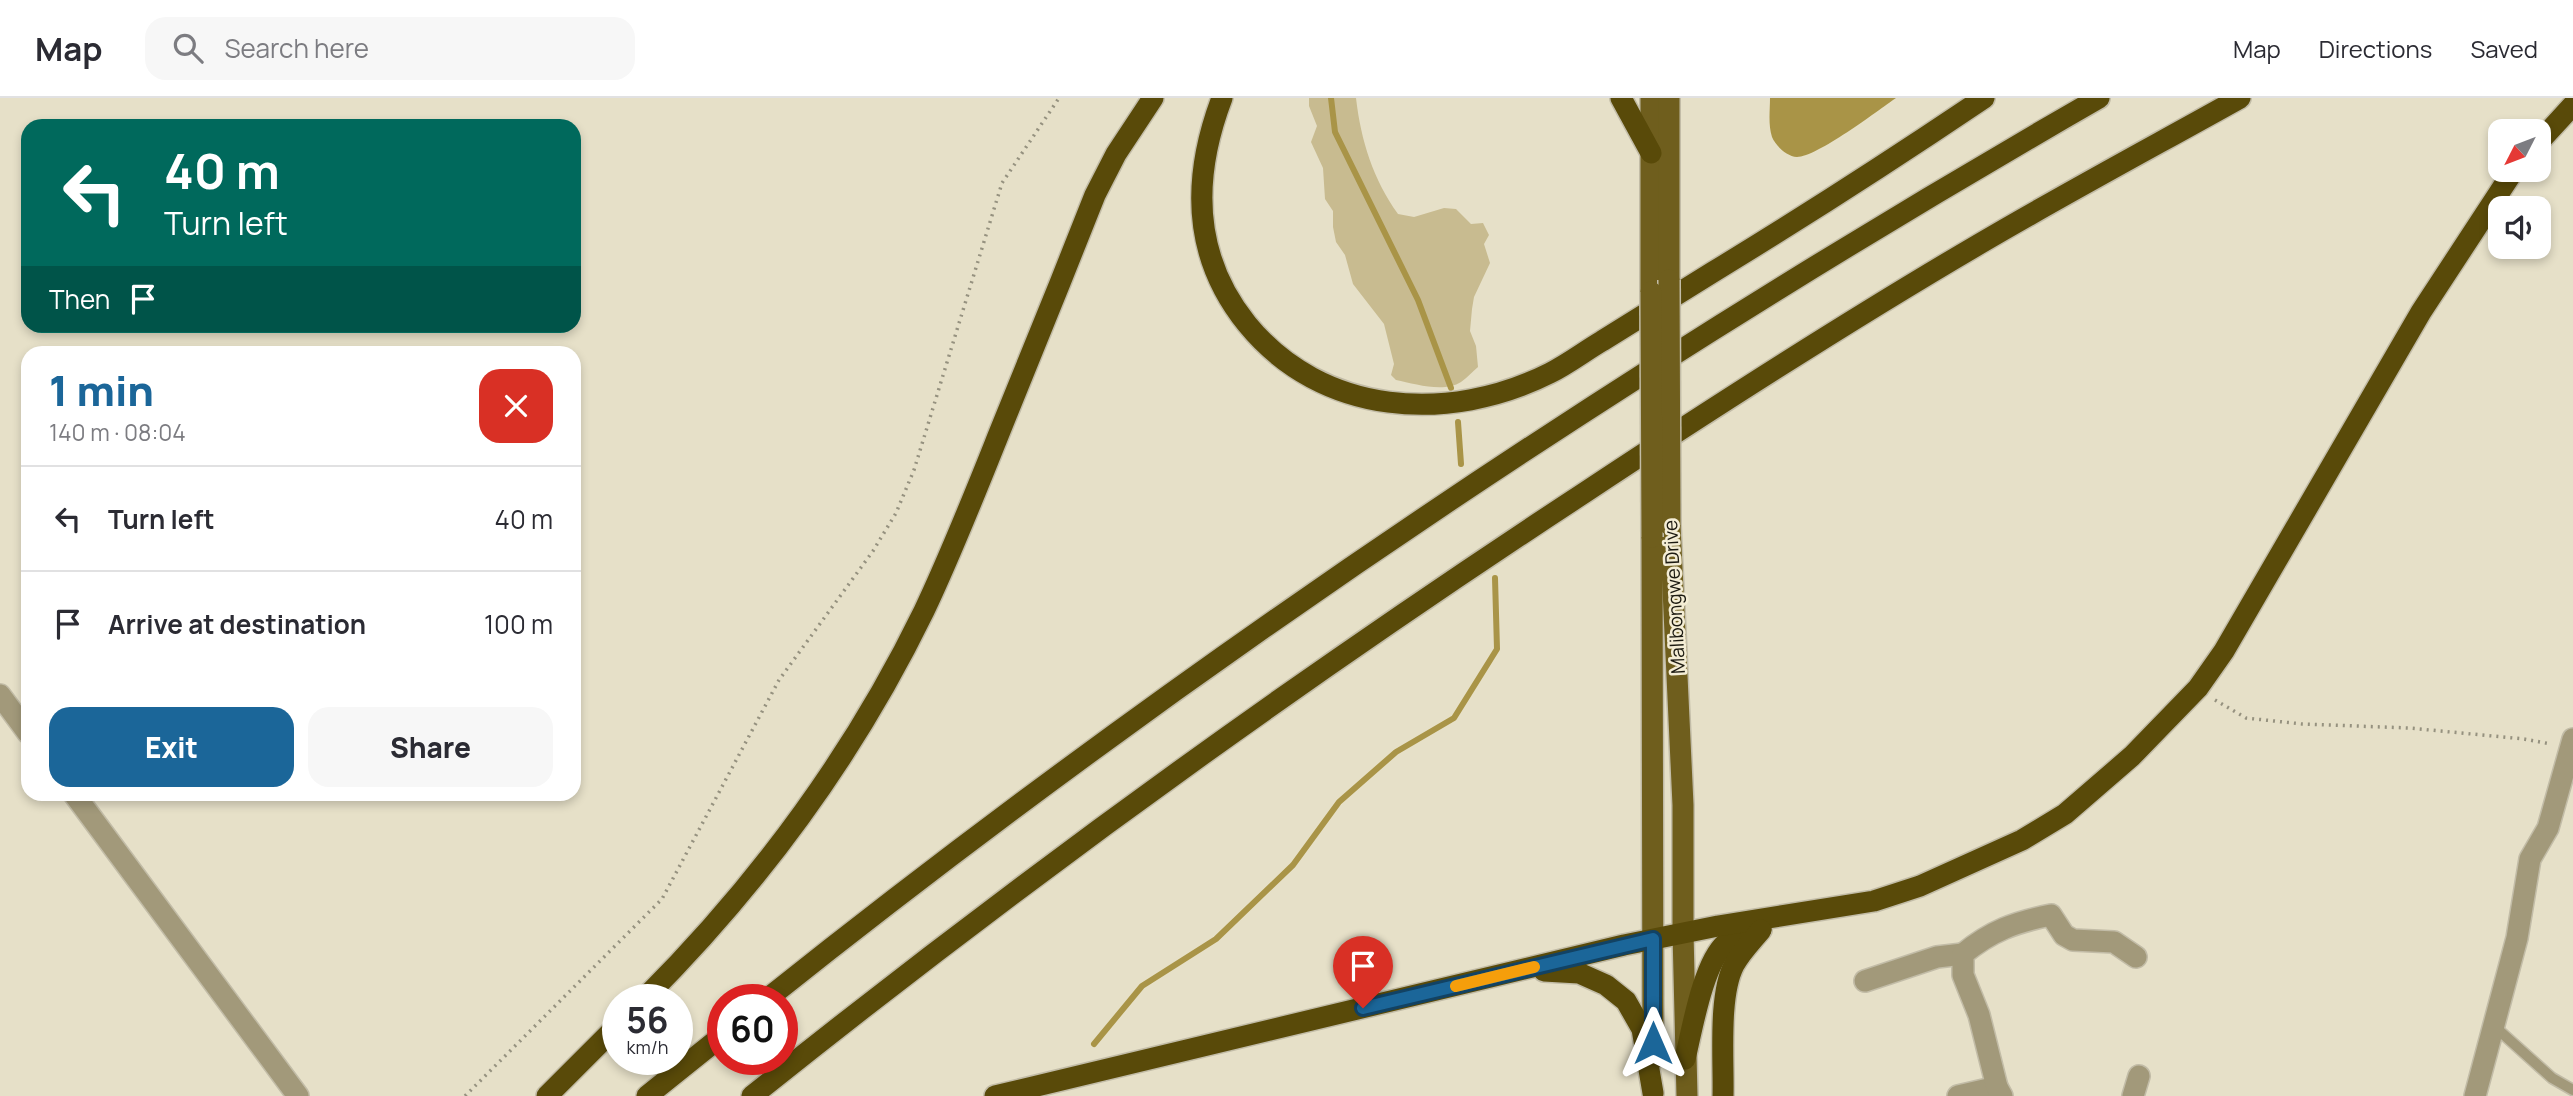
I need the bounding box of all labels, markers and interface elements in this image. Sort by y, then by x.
search box [145,17,635,80]
text: Map [35,26,103,71]
icon: search [169,29,207,67]
text: Search here [225,30,369,66]
text: Map [2233,32,2281,65]
text: Directions [2319,32,2432,65]
text: Saved [2470,32,2538,65]
north arrow [2488,119,2552,182]
map controls [2488,119,2551,259]
text: 40 m [164,137,280,204]
icon: left [49,147,140,238]
button: sound [2488,196,2551,259]
text: Turn left [164,201,288,245]
icon: arrive [124,280,162,318]
text: Then [49,281,110,317]
text: 1 min [49,361,154,419]
button: close [479,369,553,443]
text: 140 m · 08:04 [49,416,186,448]
icon: left [49,500,87,538]
text: Turn left [108,501,215,537]
text: 40 m [495,501,553,537]
street label: Malibongwe Drive [1657,519,1691,675]
icon: arrive [49,605,87,643]
text: Arrive at destination [108,606,366,642]
text: 100 m [484,606,553,642]
button: Exit [49,707,294,787]
button: Share [308,707,553,787]
pin [1333,936,1393,1008]
icon: arrive [1344,947,1382,985]
speed limit sign: 60 [707,984,798,1075]
text: 56 [626,996,669,1044]
position arrow [1616,1006,1690,1080]
text: km/h [627,1035,668,1059]

